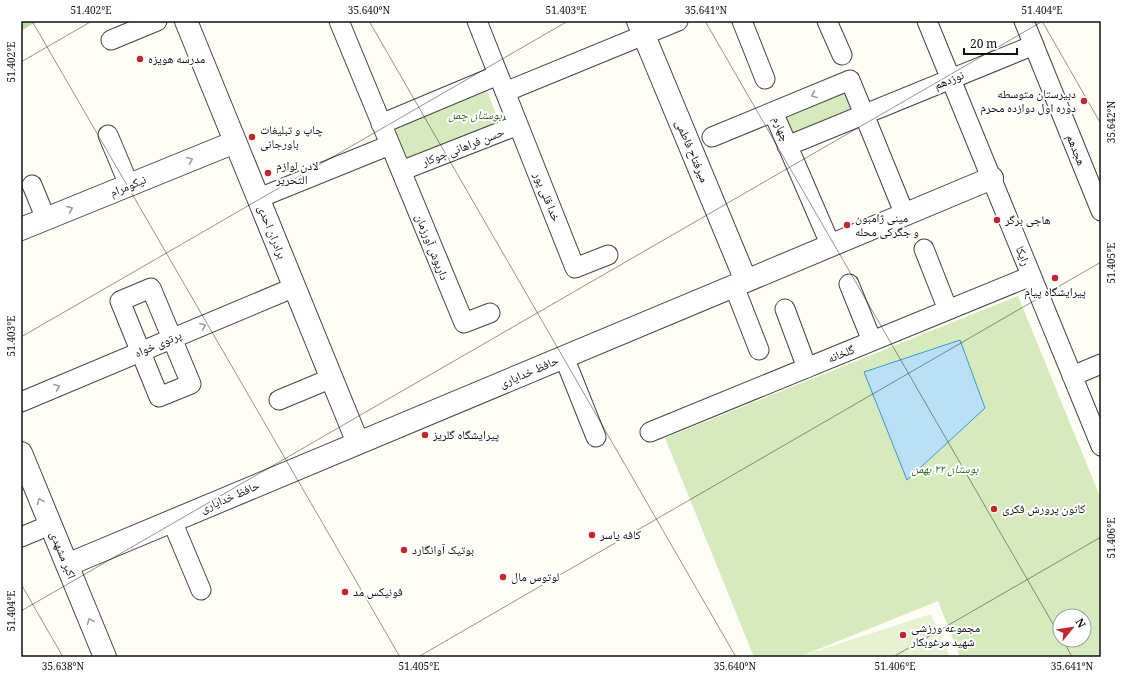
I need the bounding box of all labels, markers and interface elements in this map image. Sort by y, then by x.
text: 51.402°E [71,3,111,20]
text: 35.640°N [348,3,390,20]
text: 51.403°E [546,3,586,20]
text: 35.641°N [685,3,727,20]
text: 51.404°E [1022,3,1062,20]
scale bar [964,30,1017,56]
text: 20 m [970,35,997,56]
text: 51.402°E [4,42,21,82]
place label: مدرسه هویزه [148,50,205,71]
marker: مدرسه هویزه [135,54,145,64]
street label: نوزدهم [931,66,968,97]
place label: دبیرستان متوسطه دوره اول دوازده محرم [980,85,1076,120]
one-way arrow [810,91,817,99]
marker: دبیرستان متوسطه دوره اول دوازده محرم [1079,96,1089,106]
text: 35.642°N [1104,101,1121,143]
park label: بوستان چمن [448,106,502,127]
street label: چهارم [765,114,794,146]
street label: میرفتاح فاطمی [668,117,713,186]
place label: چاپ و تبلیغات باورجانی [260,121,323,156]
street label: حسن فراهانی جوکار [418,123,508,174]
marker: چاپ و تبلیغات باورجانی [247,132,257,142]
street label: هجدهم [1059,132,1090,169]
one-way arrow [186,157,194,165]
place label: لادن لوازم التحریر [275,157,318,192]
marker: لادن لوازم التحریر [263,168,273,178]
street label: خدا قلی پور [526,169,565,226]
street label: نیکومرام [107,171,150,204]
street label: برادران احدی [250,202,291,263]
one-way arrow [67,206,74,214]
place label: مینی ژامبون و جگرکی محله [855,209,919,244]
street label: داریوش آورزمان [408,211,454,284]
place label: هاجی برگر [1004,211,1051,232]
marker: هاجی برگر [992,215,1002,225]
marker: مینی ژامبون و جگرکی محله [842,220,852,230]
street label: رایکا [1008,243,1035,270]
text: 51.405°E [1104,243,1121,283]
marker: پیرایشگاه پیام [1050,273,1060,283]
place label: پیرایشگاه پیام [1024,283,1086,304]
text: 51.403°E [4,316,21,356]
one-way arrow [199,322,206,330]
street label: پرتوی خواه [132,326,186,365]
street label: گلخانه [825,340,858,370]
street label: حافظ خدایاری [496,351,563,395]
one-way arrow [53,384,60,392]
place label: پیرایشگاه گلریز [432,426,499,447]
marker: پیرایشگاه گلریز [420,430,430,440]
park label: بوستان ۲۲ بهمن [911,460,979,481]
street label: حافظ خدایاری [197,476,264,520]
one-way arrow [37,497,45,504]
place label: کانون پرورش فکری [1002,500,1085,521]
marker: کانون پرورش فکری [989,504,999,514]
text: 51.406°E [1104,518,1121,558]
place label: کافه یاسر [599,526,641,547]
street label: اکبر مشهدی [43,528,81,583]
marker: کافه یاسر [587,530,597,540]
place label: بوتیک آوانگارد [412,541,474,562]
marker: بوتیک آوانگارد [399,545,409,555]
place label: لوتوس مال [511,568,559,589]
marker: لوتوس مال [498,572,508,582]
place label: فونیکس مد [353,583,403,604]
marker: فونیکس مد [340,587,350,597]
text: 51.404°E [4,591,21,631]
north arrow [1052,608,1092,648]
text: N [1069,615,1090,633]
one-way arrow [86,617,94,624]
place label: مجموعه ورزشی شهید مرغوبکار [910,619,980,654]
marker: مجموعه ورزشی شهید مرغوبکار [898,630,908,640]
text: 35.638°N [42,659,84,676]
text: 51.405°E [399,659,439,676]
text: 35.640°N [714,659,756,676]
text: 51.406°E [875,659,915,676]
text: 35.641°N [1051,659,1093,676]

